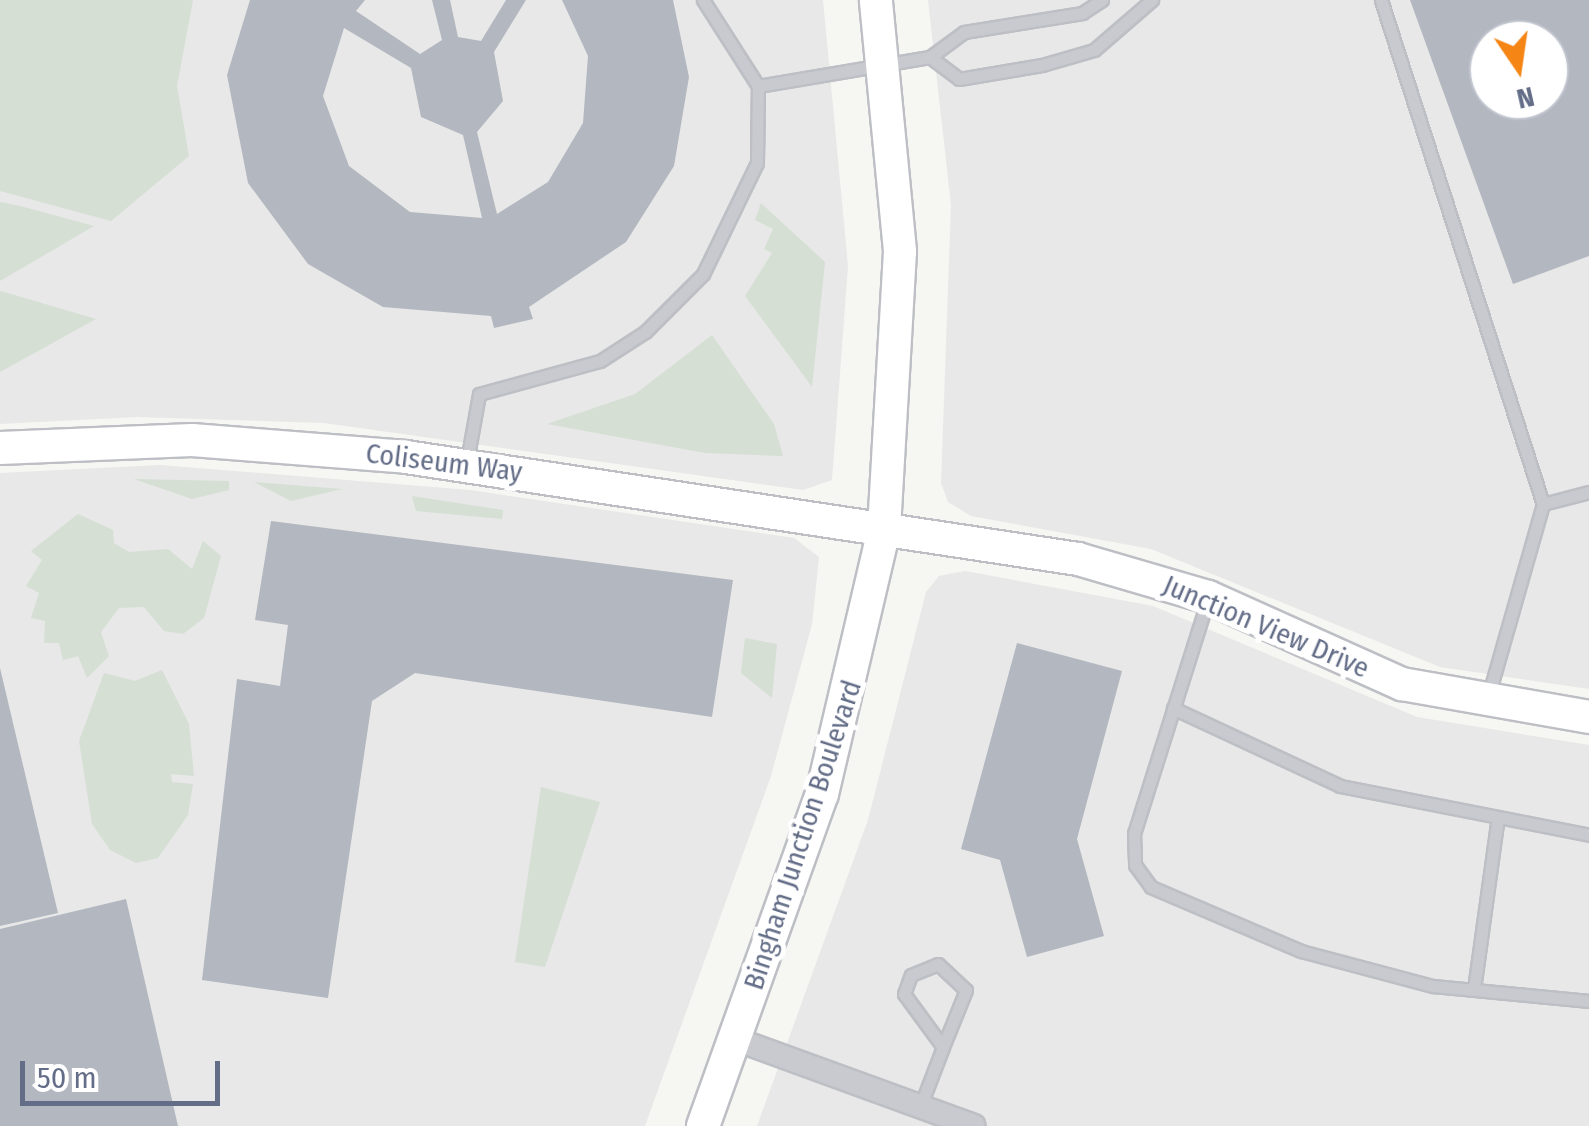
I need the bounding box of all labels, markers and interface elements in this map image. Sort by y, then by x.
north arrow [1469,20,1569,120]
text: N [1514,80,1537,116]
street label: Coliseum Way [364,437,524,489]
street label: Junction View Drive [1158,568,1374,686]
street label: Bingham Junction Boulevard [737,676,869,994]
scale bar [25,1041,225,1103]
text: 50 m [37,1060,97,1096]

